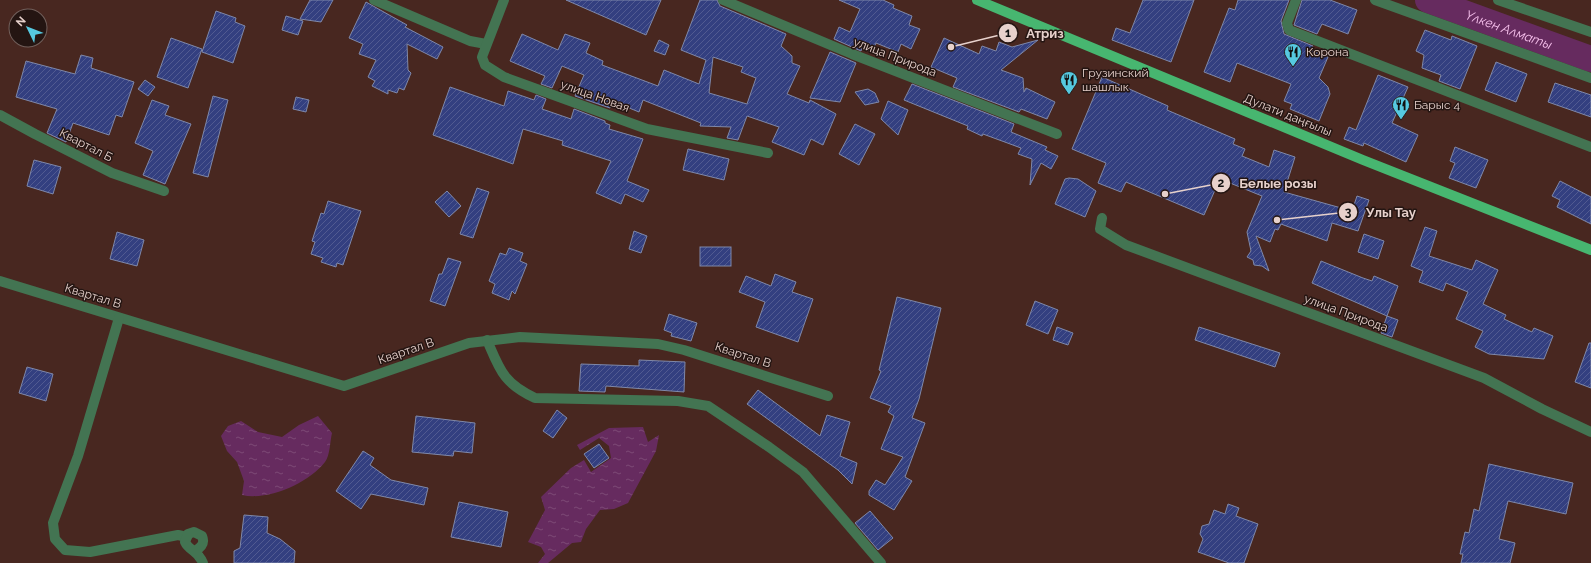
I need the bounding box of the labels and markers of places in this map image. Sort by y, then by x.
callout: Атриз [998,20,1072,45]
restaurant icon: Корона [1283,42,1303,67]
place label: Корона [1306,45,1348,59]
place label: Грузинский шашлык [1082,66,1149,94]
restaurant icon: Грузинский шашлык [1059,70,1079,95]
restaurant icon: Барыс 4 [1391,95,1411,120]
place label: Барыс 4 [1414,98,1461,112]
callout: Белые розы [1211,171,1324,196]
callout: Улы Тау [1338,200,1425,225]

